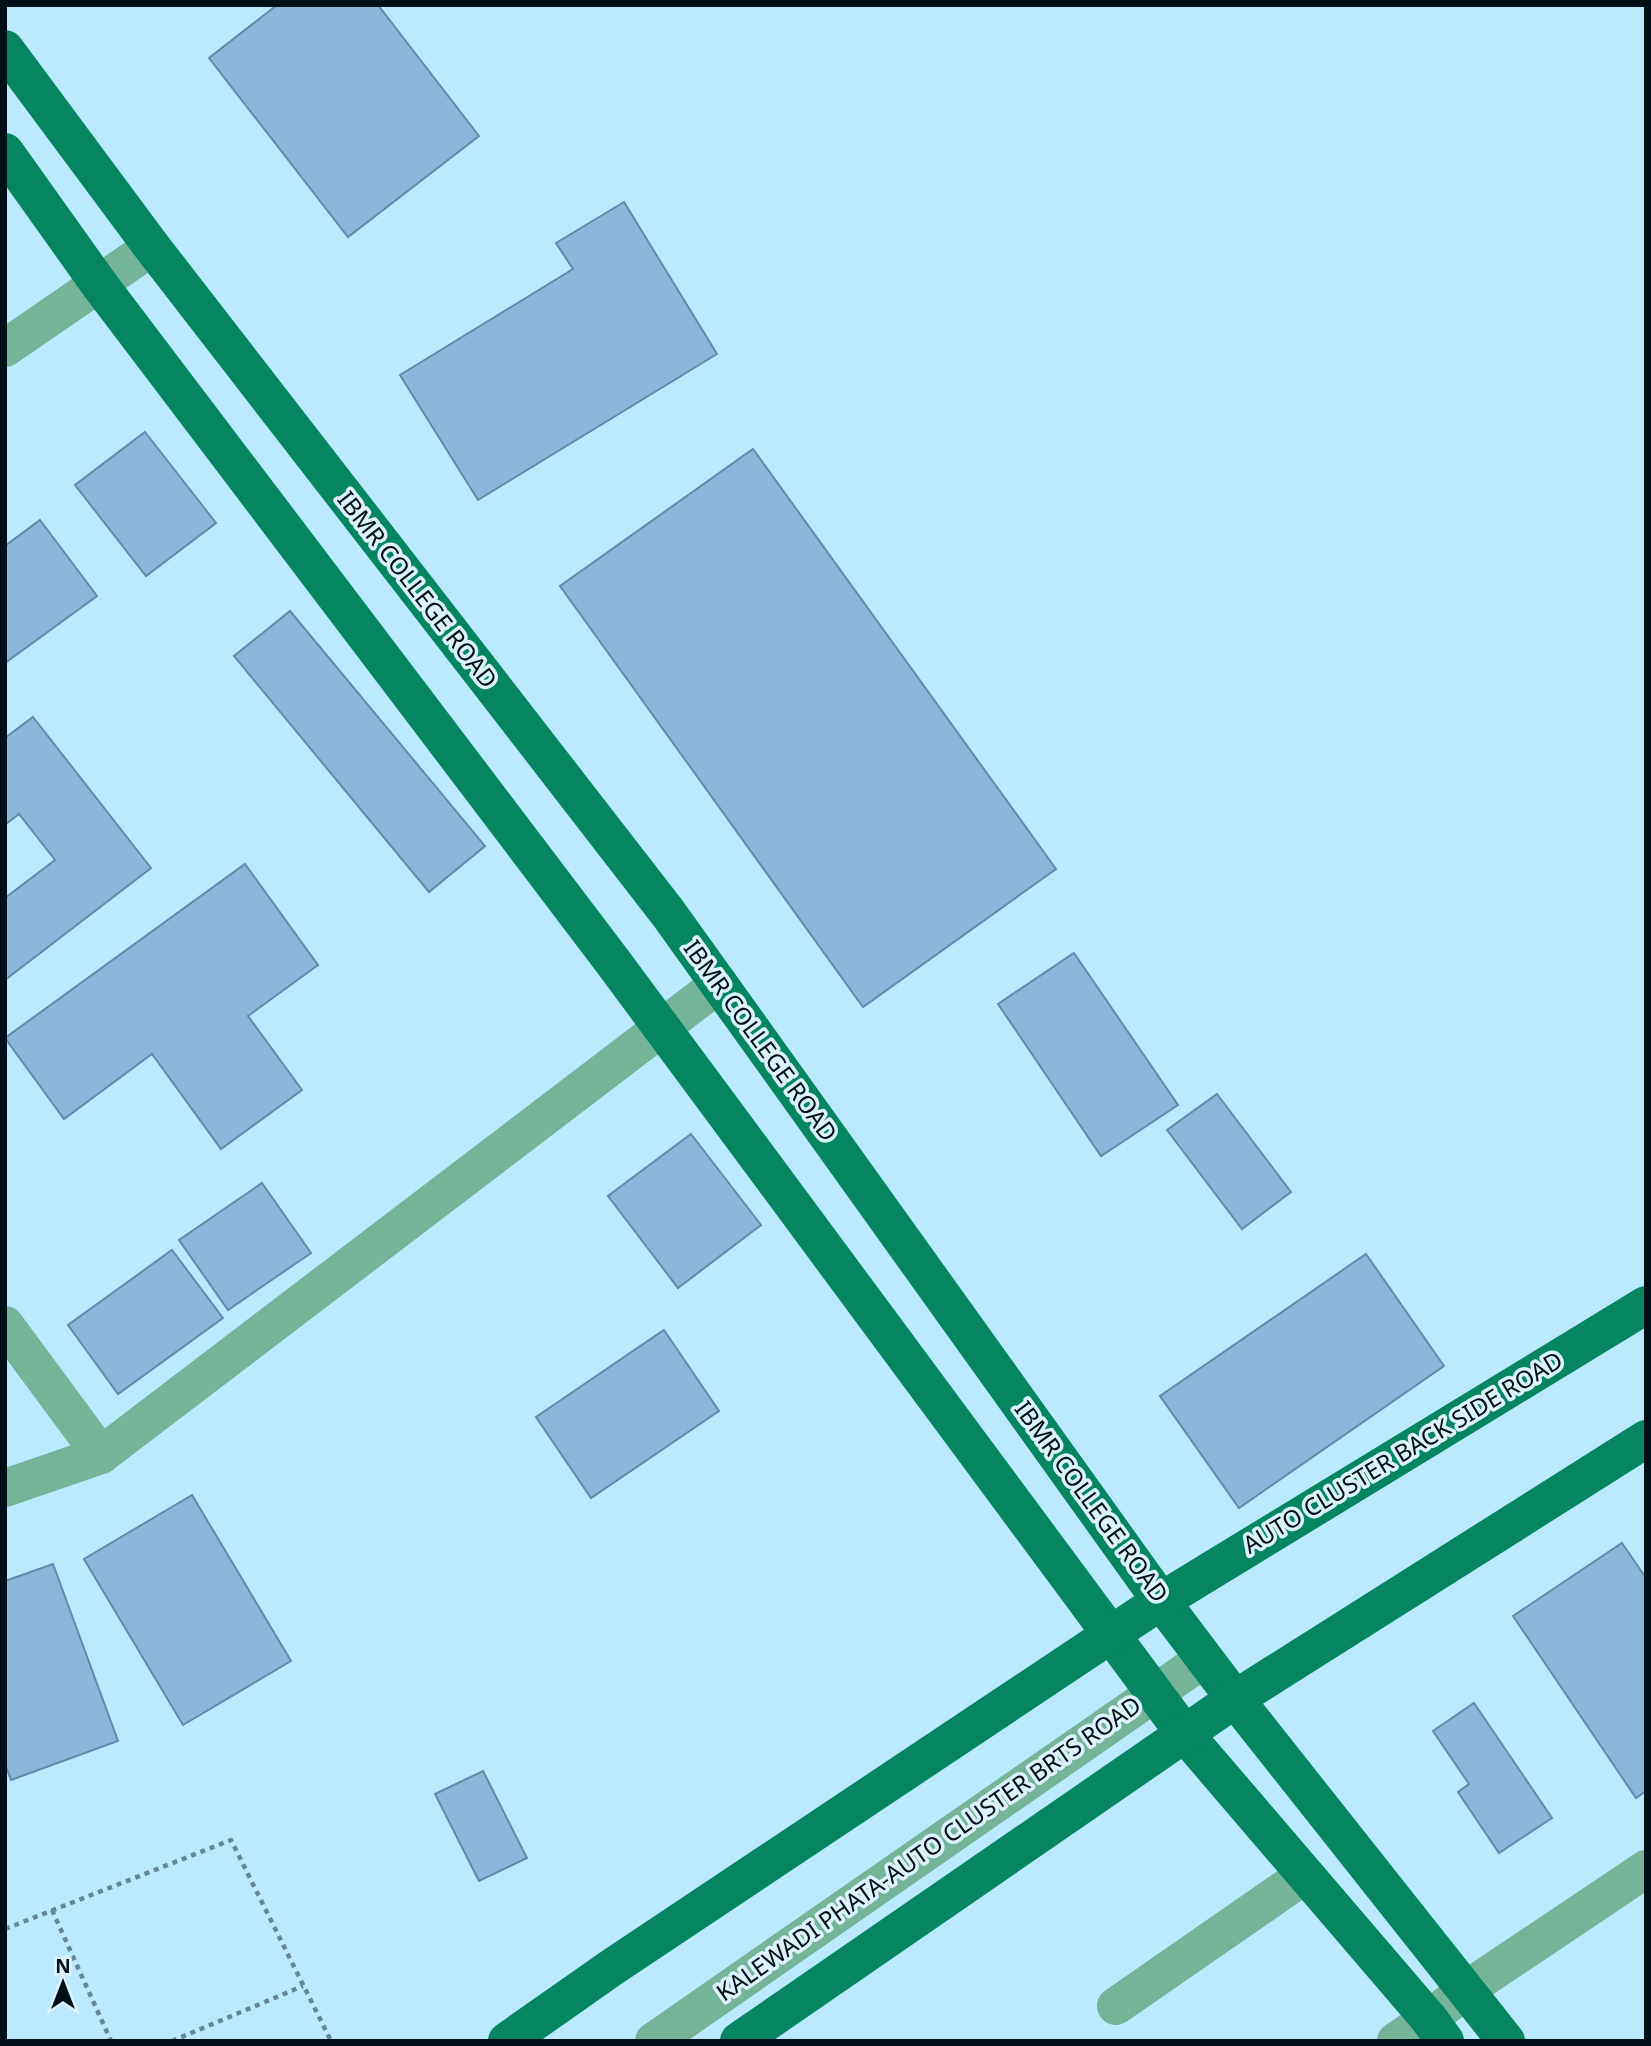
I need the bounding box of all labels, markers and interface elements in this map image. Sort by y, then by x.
street label: IBMR COLLEGE ROAD [331,484,506,694]
street label: IBMR COLLEGE ROAD [677,933,846,1148]
street label: AUTO CLUSTER BACK SIDE ROAD [1236,1343,1568,1561]
street label: IBMR COLLEGE ROAD [1008,1394,1177,1609]
street label: KALEWADI PHATA-AUTO CLUSTER BRTS ROAD [709,1688,1147,2008]
north arrow [28,1948,98,2018]
text: N [55,1953,71,1979]

